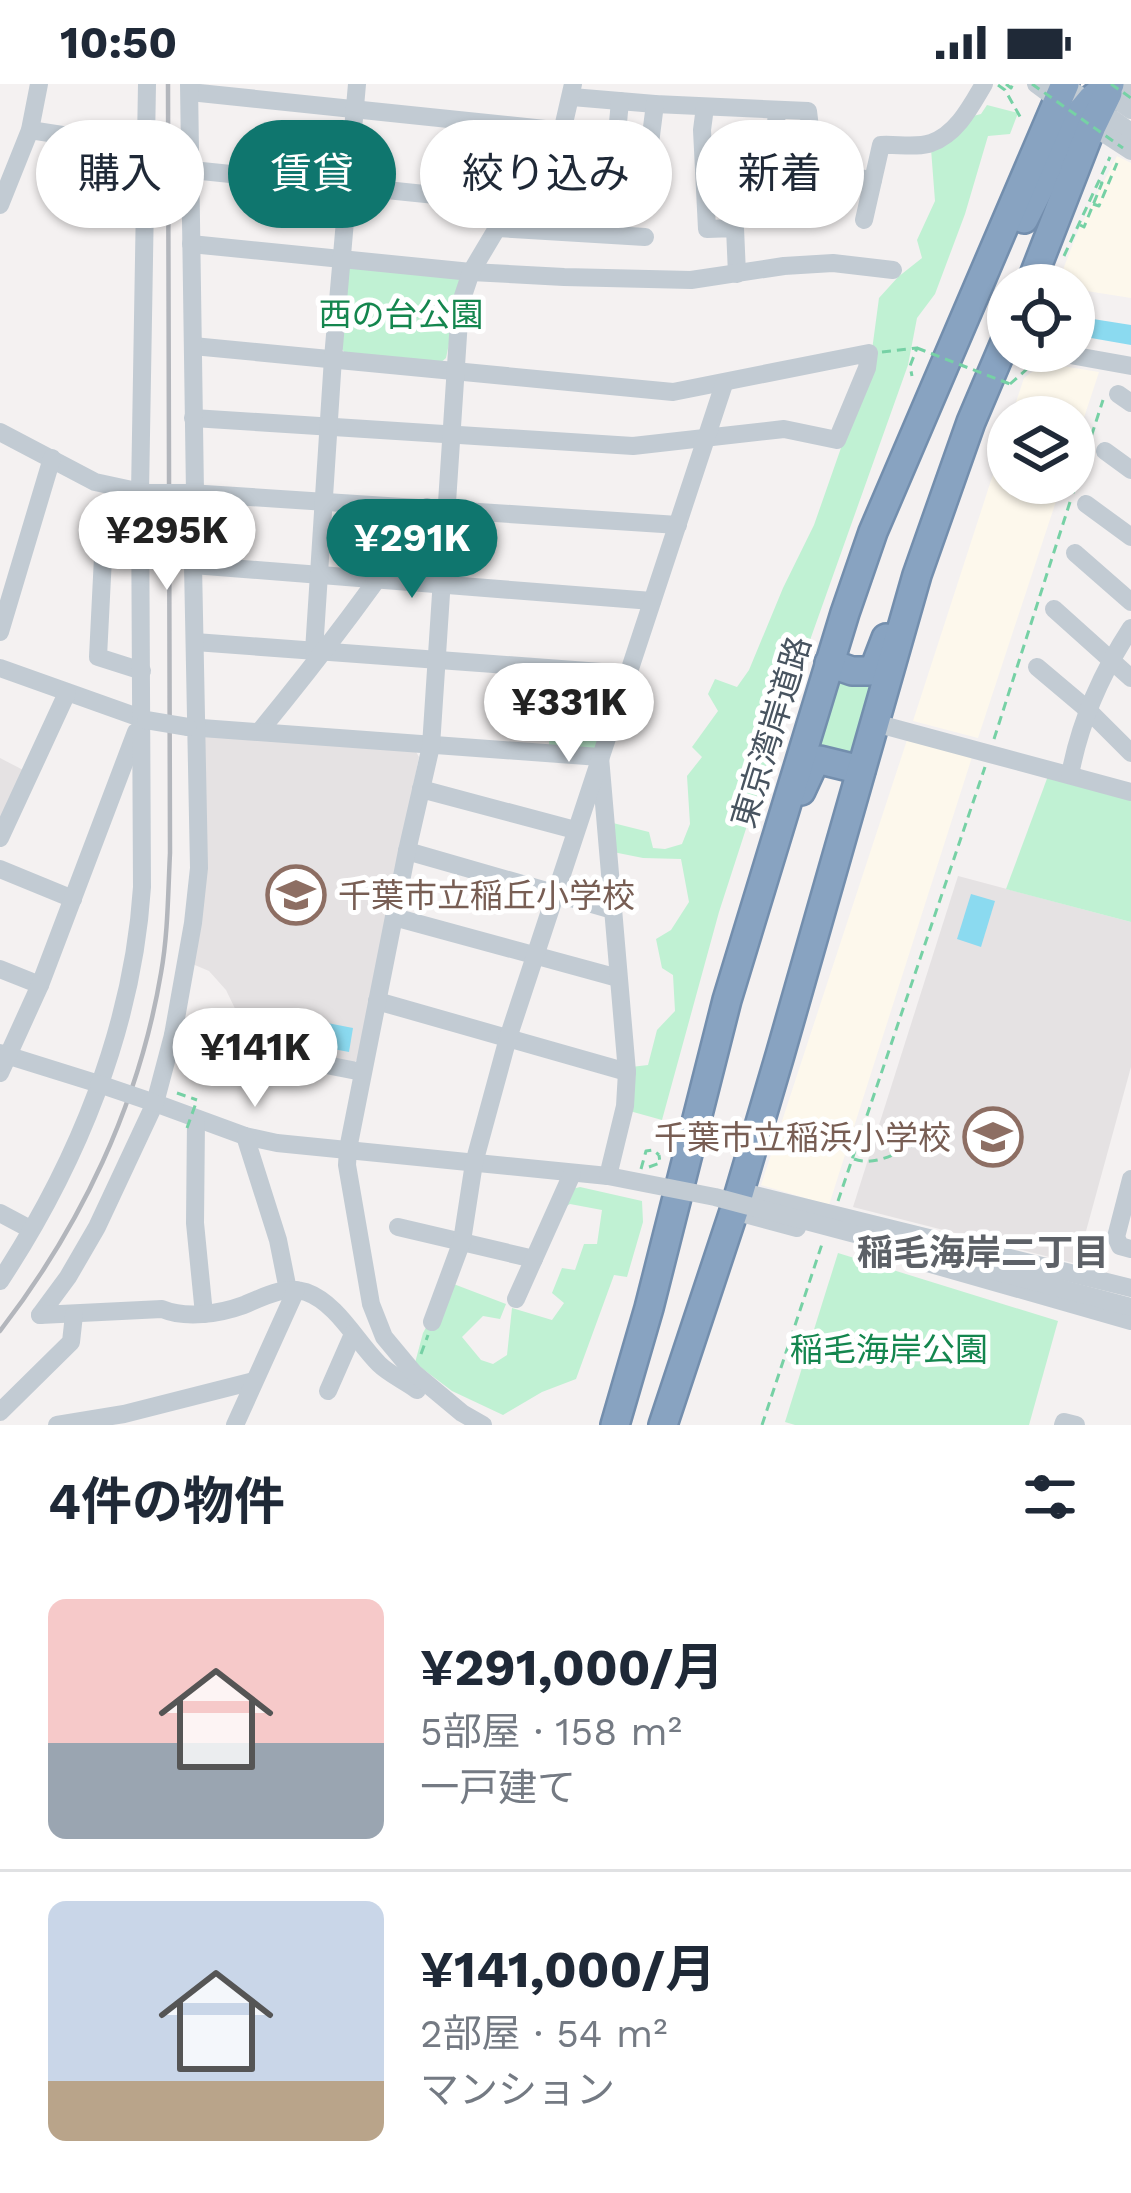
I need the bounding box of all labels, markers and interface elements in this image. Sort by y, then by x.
text: 10:50 [60,16,177,69]
chip: 購入 [36,120,204,228]
chip: 賃貸 [228,120,396,228]
chip: 絞り込み [420,120,672,228]
chip: 新着 [696,120,864,228]
map controls [987,264,1095,504]
button: locate [987,264,1095,372]
park label: 西の台公園 [319,295,484,334]
button: layers [987,396,1095,504]
pin: ¥295K [83,491,251,593]
pin: ¥291K [328,499,496,601]
text: ¥295K [106,507,228,552]
text: ¥291K [353,515,471,560]
street label: 東京湾岸道路 [723,632,819,832]
pin: ¥331K [485,663,653,765]
text: ¥331K [511,679,627,724]
school or university icon: 千葉市立稲丘小学校 [265,864,327,926]
place label: 千葉市立稲丘小学校 [338,876,635,915]
pin: ¥141K [171,1008,339,1110]
text: ¥141K [200,1024,310,1069]
school or university icon: 千葉市立稲浜小学校 [962,1106,1024,1168]
place label: 千葉市立稲浜小学校 [654,1118,951,1157]
district label: 稲毛海岸二丁目 [857,1232,1109,1274]
park label: 稲毛海岸公園 [790,1330,988,1369]
icon: filters [1017,1464,1083,1530]
text: 4件の物件 [48,1472,285,1531]
text: ¥291,000/月 [420,1638,724,1697]
icon: home [144,1647,288,1791]
text: 5部屋 · 158 m² [420,1709,682,1754]
text: 一戸建て [420,1765,576,1810]
text: ¥141,000/月 [420,1940,716,1999]
icon: home [144,1949,288,2093]
text: 2部屋 · 54 m² [420,2011,667,2056]
text: マンション [420,2067,615,2112]

